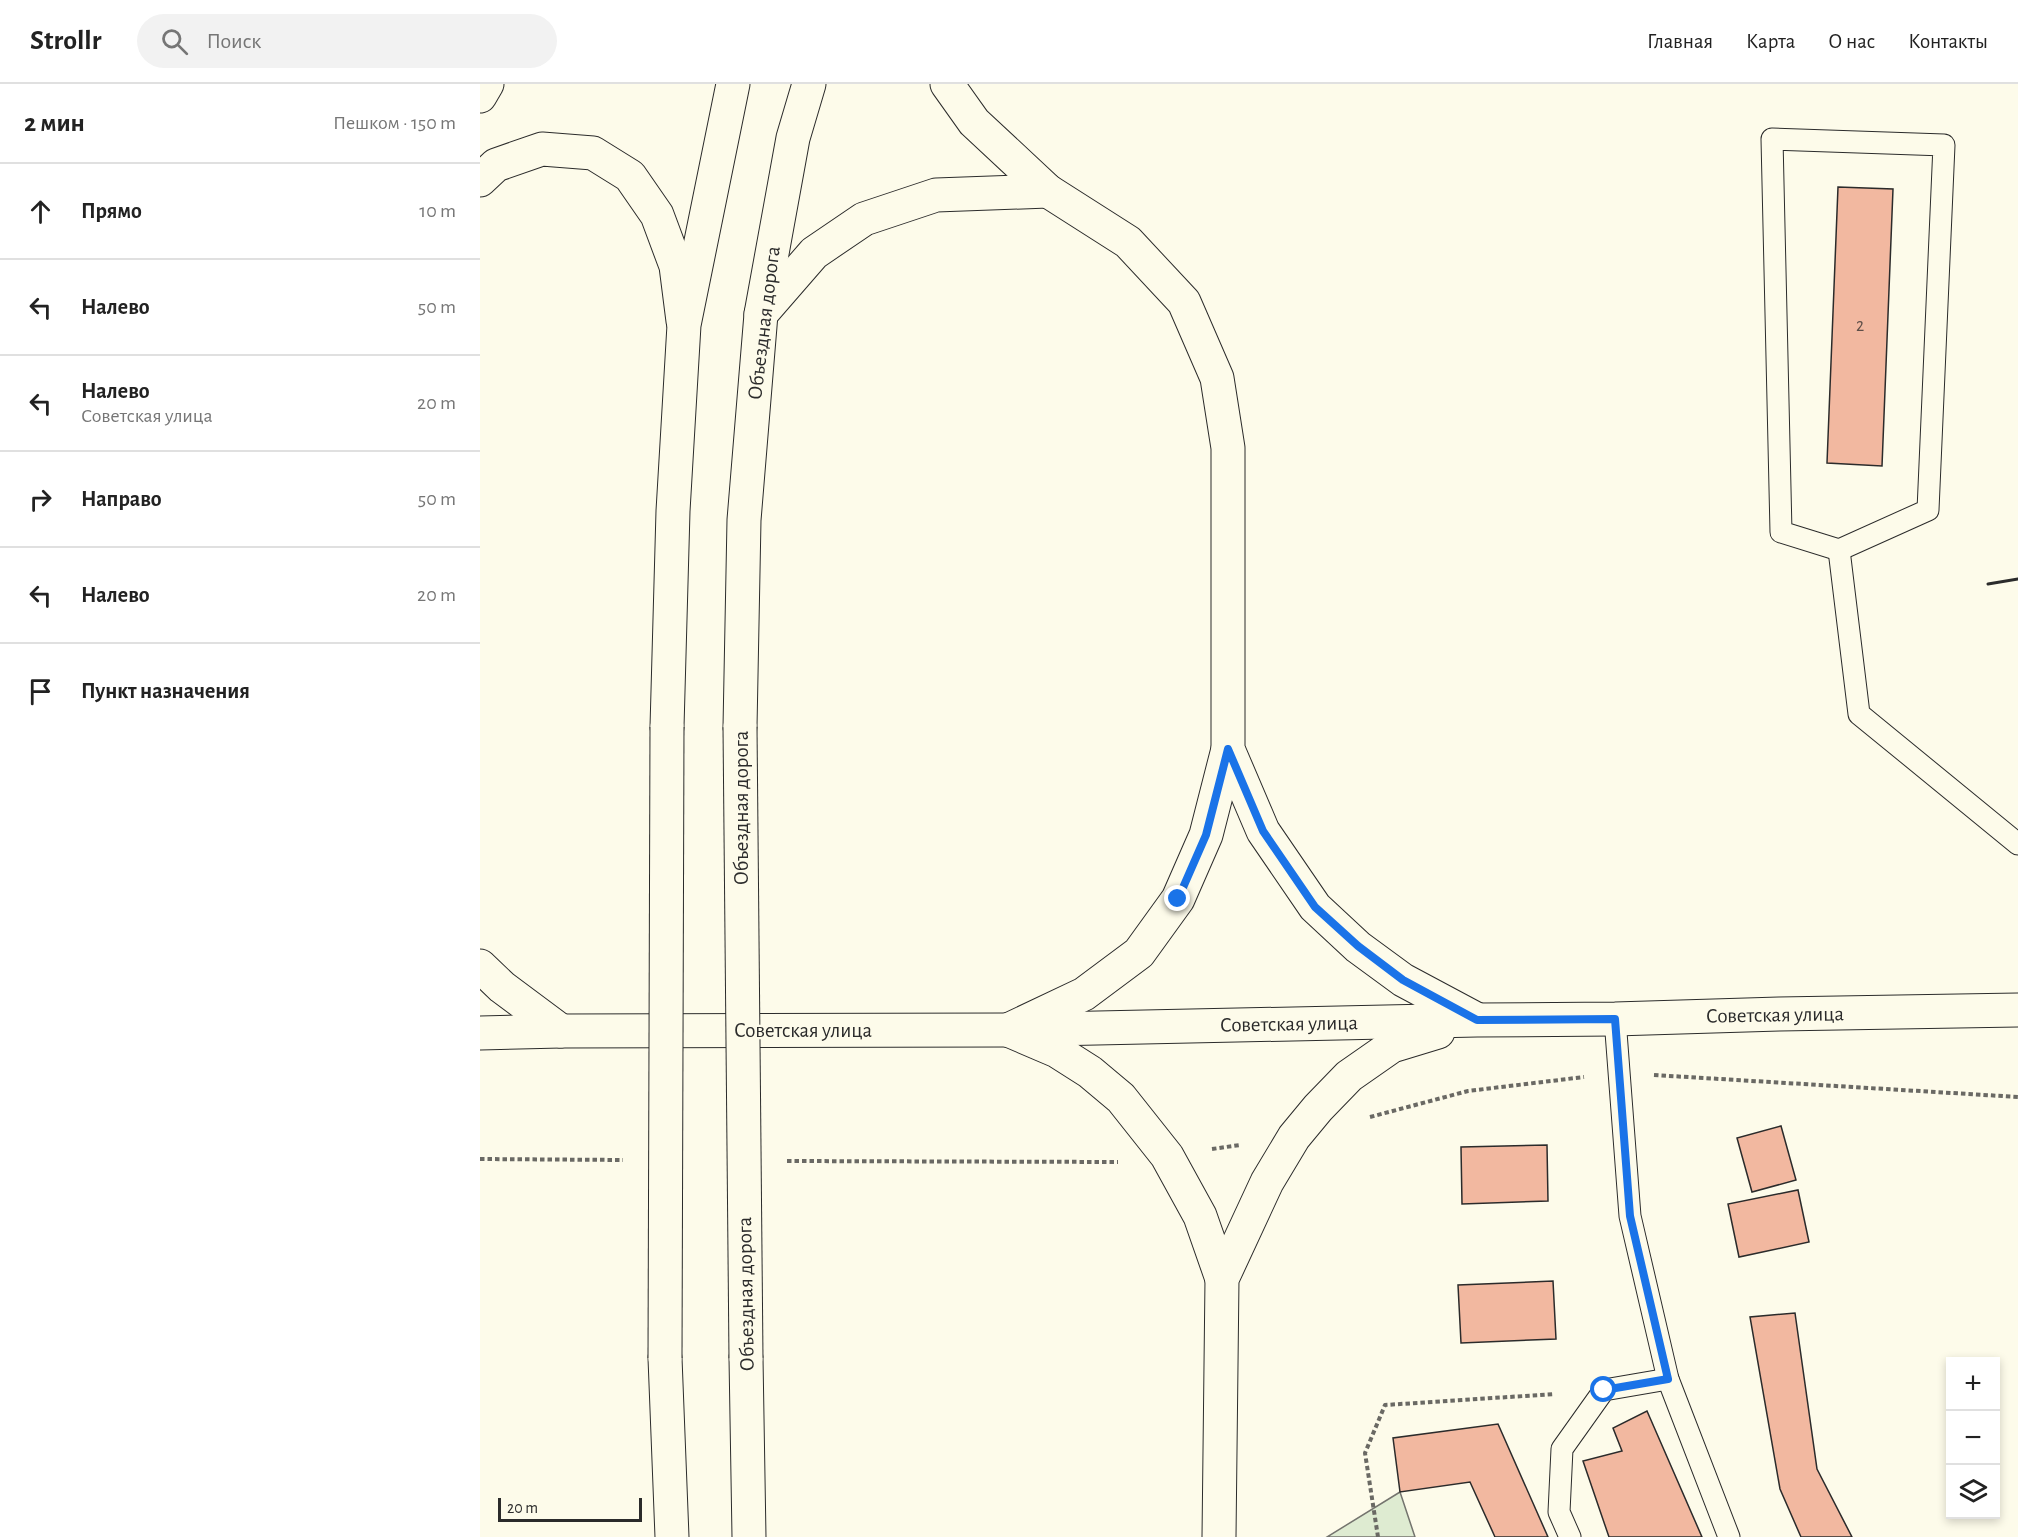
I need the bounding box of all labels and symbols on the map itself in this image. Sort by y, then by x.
street label: Объездная дорога [744,245,784,401]
house number: 2 [1856,317,1864,335]
street label: Объездная дорога [731,730,752,885]
route end [1164,885,1190,911]
street label: Советская улица [1706,1003,1845,1027]
street label: Советская улица [1220,1012,1359,1036]
street label: Советская улица [734,1020,873,1041]
street label: Объездная дорога [734,1216,758,1371]
route start [1590,1376,1616,1402]
scale bar [498,1495,642,1522]

